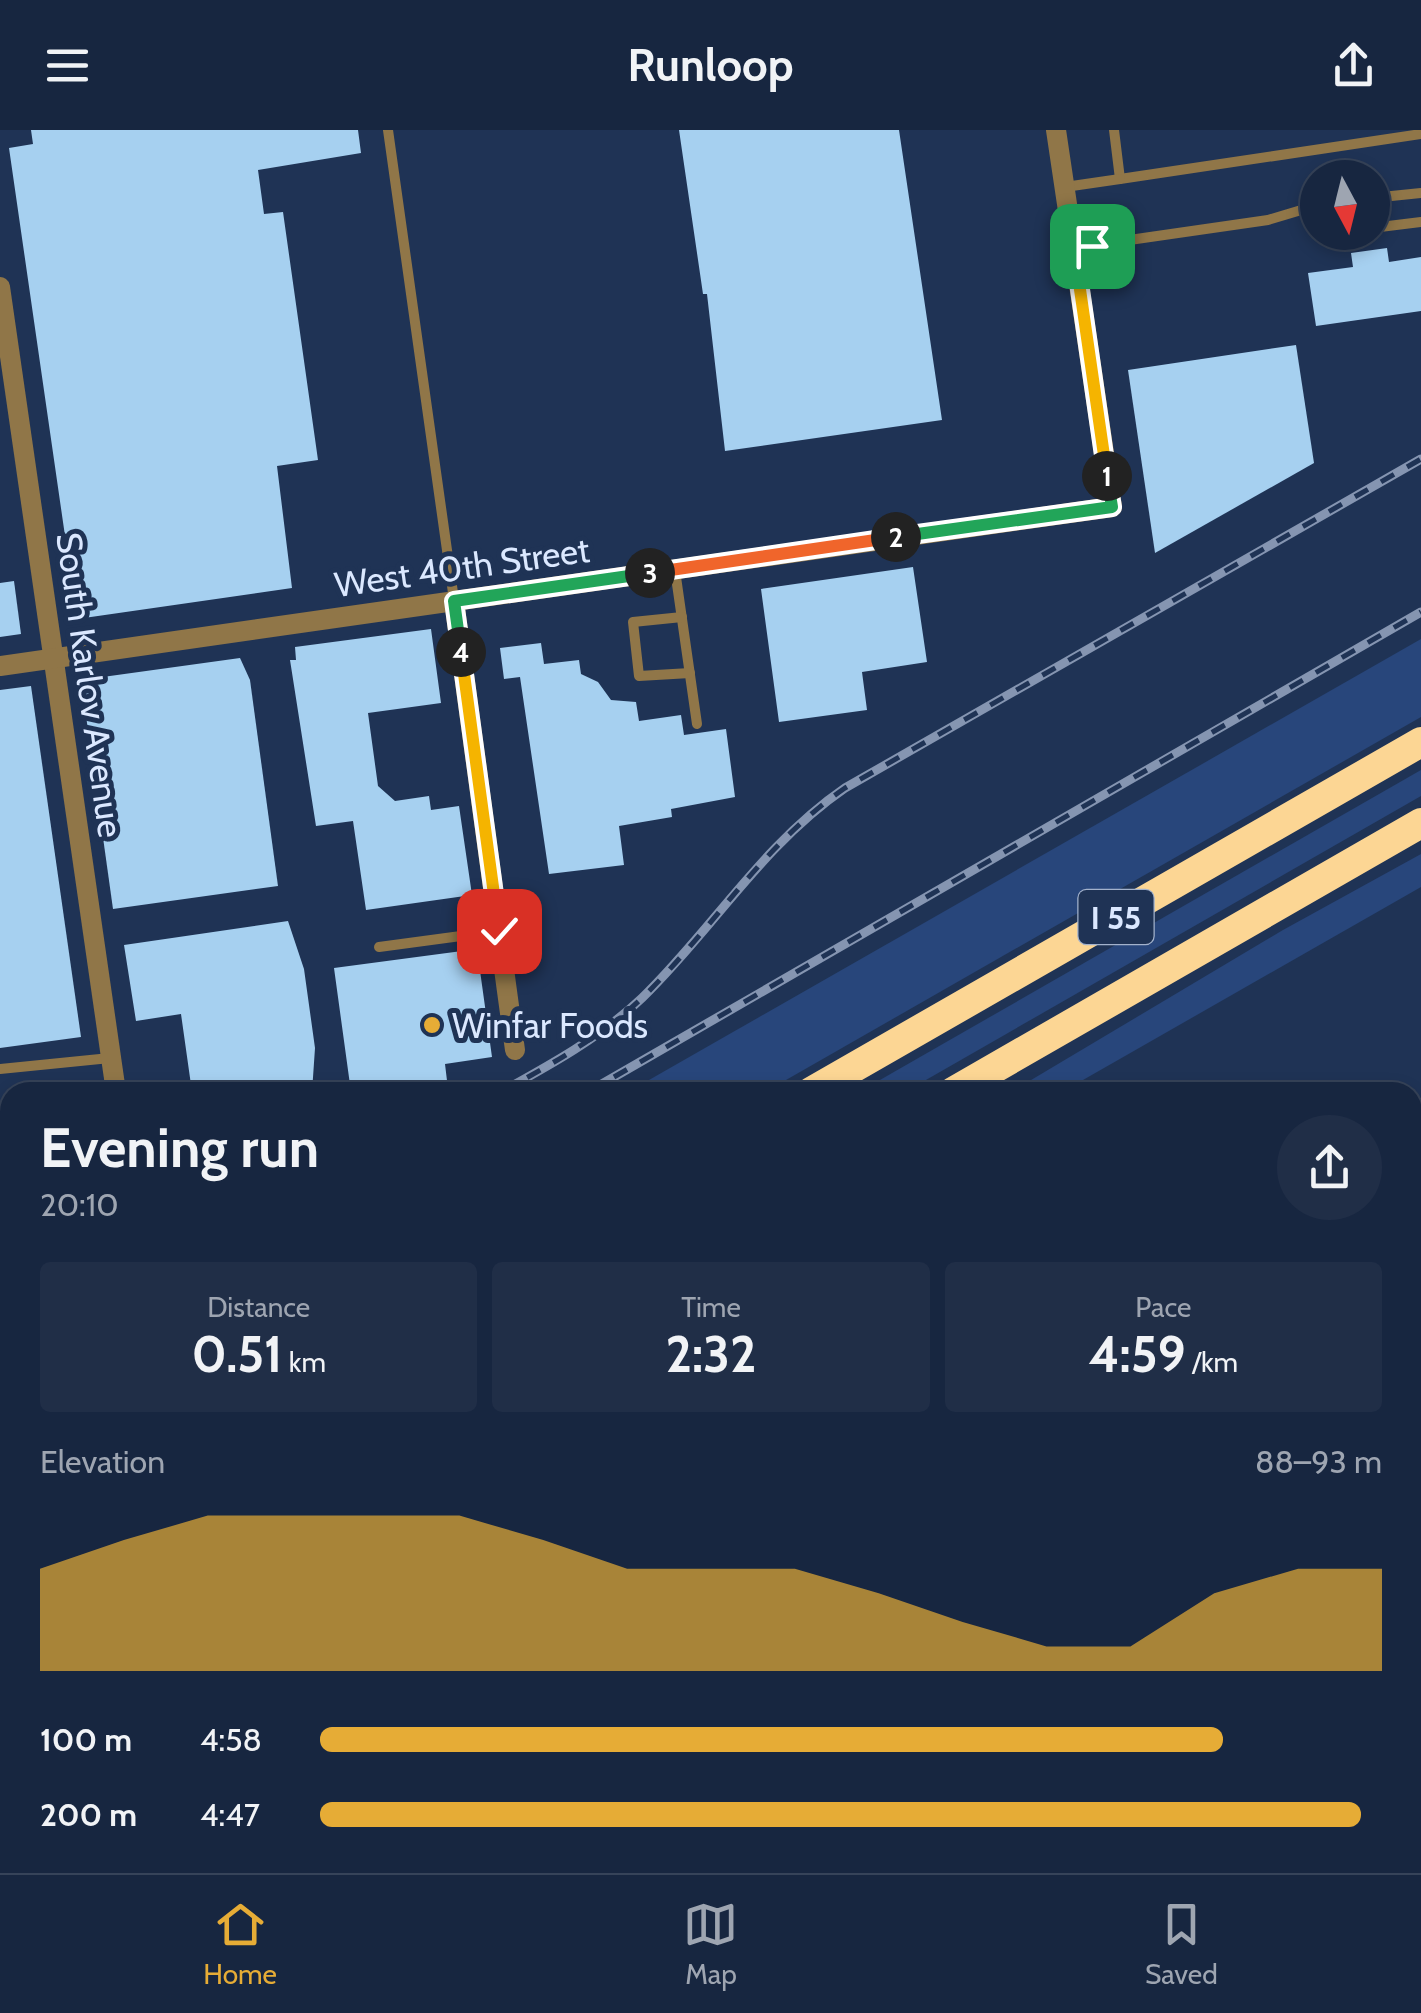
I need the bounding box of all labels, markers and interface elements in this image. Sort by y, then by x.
icon: menu [40,38,95,93]
text: Runloop [628,38,793,92]
icon: share [1326,38,1381,93]
north arrow [1300,160,1390,250]
map controls [1300,160,1390,250]
pin [1050,204,1135,289]
icon: arrive [1065,219,1120,274]
pin: 1 [1082,451,1132,501]
text: 1 [1102,459,1112,493]
pin: 2 [871,512,921,562]
text: 2 [889,520,903,554]
street label: West 40th Street [332,528,592,606]
street label: South Karlov Avenue [47,530,133,840]
pin: 3 [625,548,675,598]
text: 3 [642,556,658,590]
pin: 4 [436,627,486,677]
text: 4 [452,635,470,669]
pin [457,889,542,974]
road number: I 55 [1078,890,1154,944]
icon: check [472,904,527,959]
place label: Winfar Foods [452,1004,648,1047]
marker: Winfar Foods [421,1014,443,1036]
text: Evening run [40,1114,319,1181]
button: share [1277,1115,1382,1220]
text: 20:10 [40,1185,119,1224]
text: Distance [207,1290,310,1324]
text: Time [681,1290,741,1324]
text: Pace [1135,1290,1191,1324]
text: 0.51 [191,1324,283,1385]
text: 2:32 [666,1324,756,1385]
text: 4:59 [1089,1324,1186,1385]
text: km [283,1345,326,1379]
text: /km [1186,1345,1238,1379]
text: Elevation [40,1442,165,1481]
text: 88–93 m [1255,1442,1382,1481]
text: 100 m [40,1720,132,1759]
text: 4:58 [200,1720,262,1759]
text: 200 m [40,1795,137,1834]
text: 4:47 [200,1795,260,1834]
tab: Home [203,1897,277,1991]
tab: Map [683,1897,738,1991]
tab: Saved [1145,1897,1218,1991]

